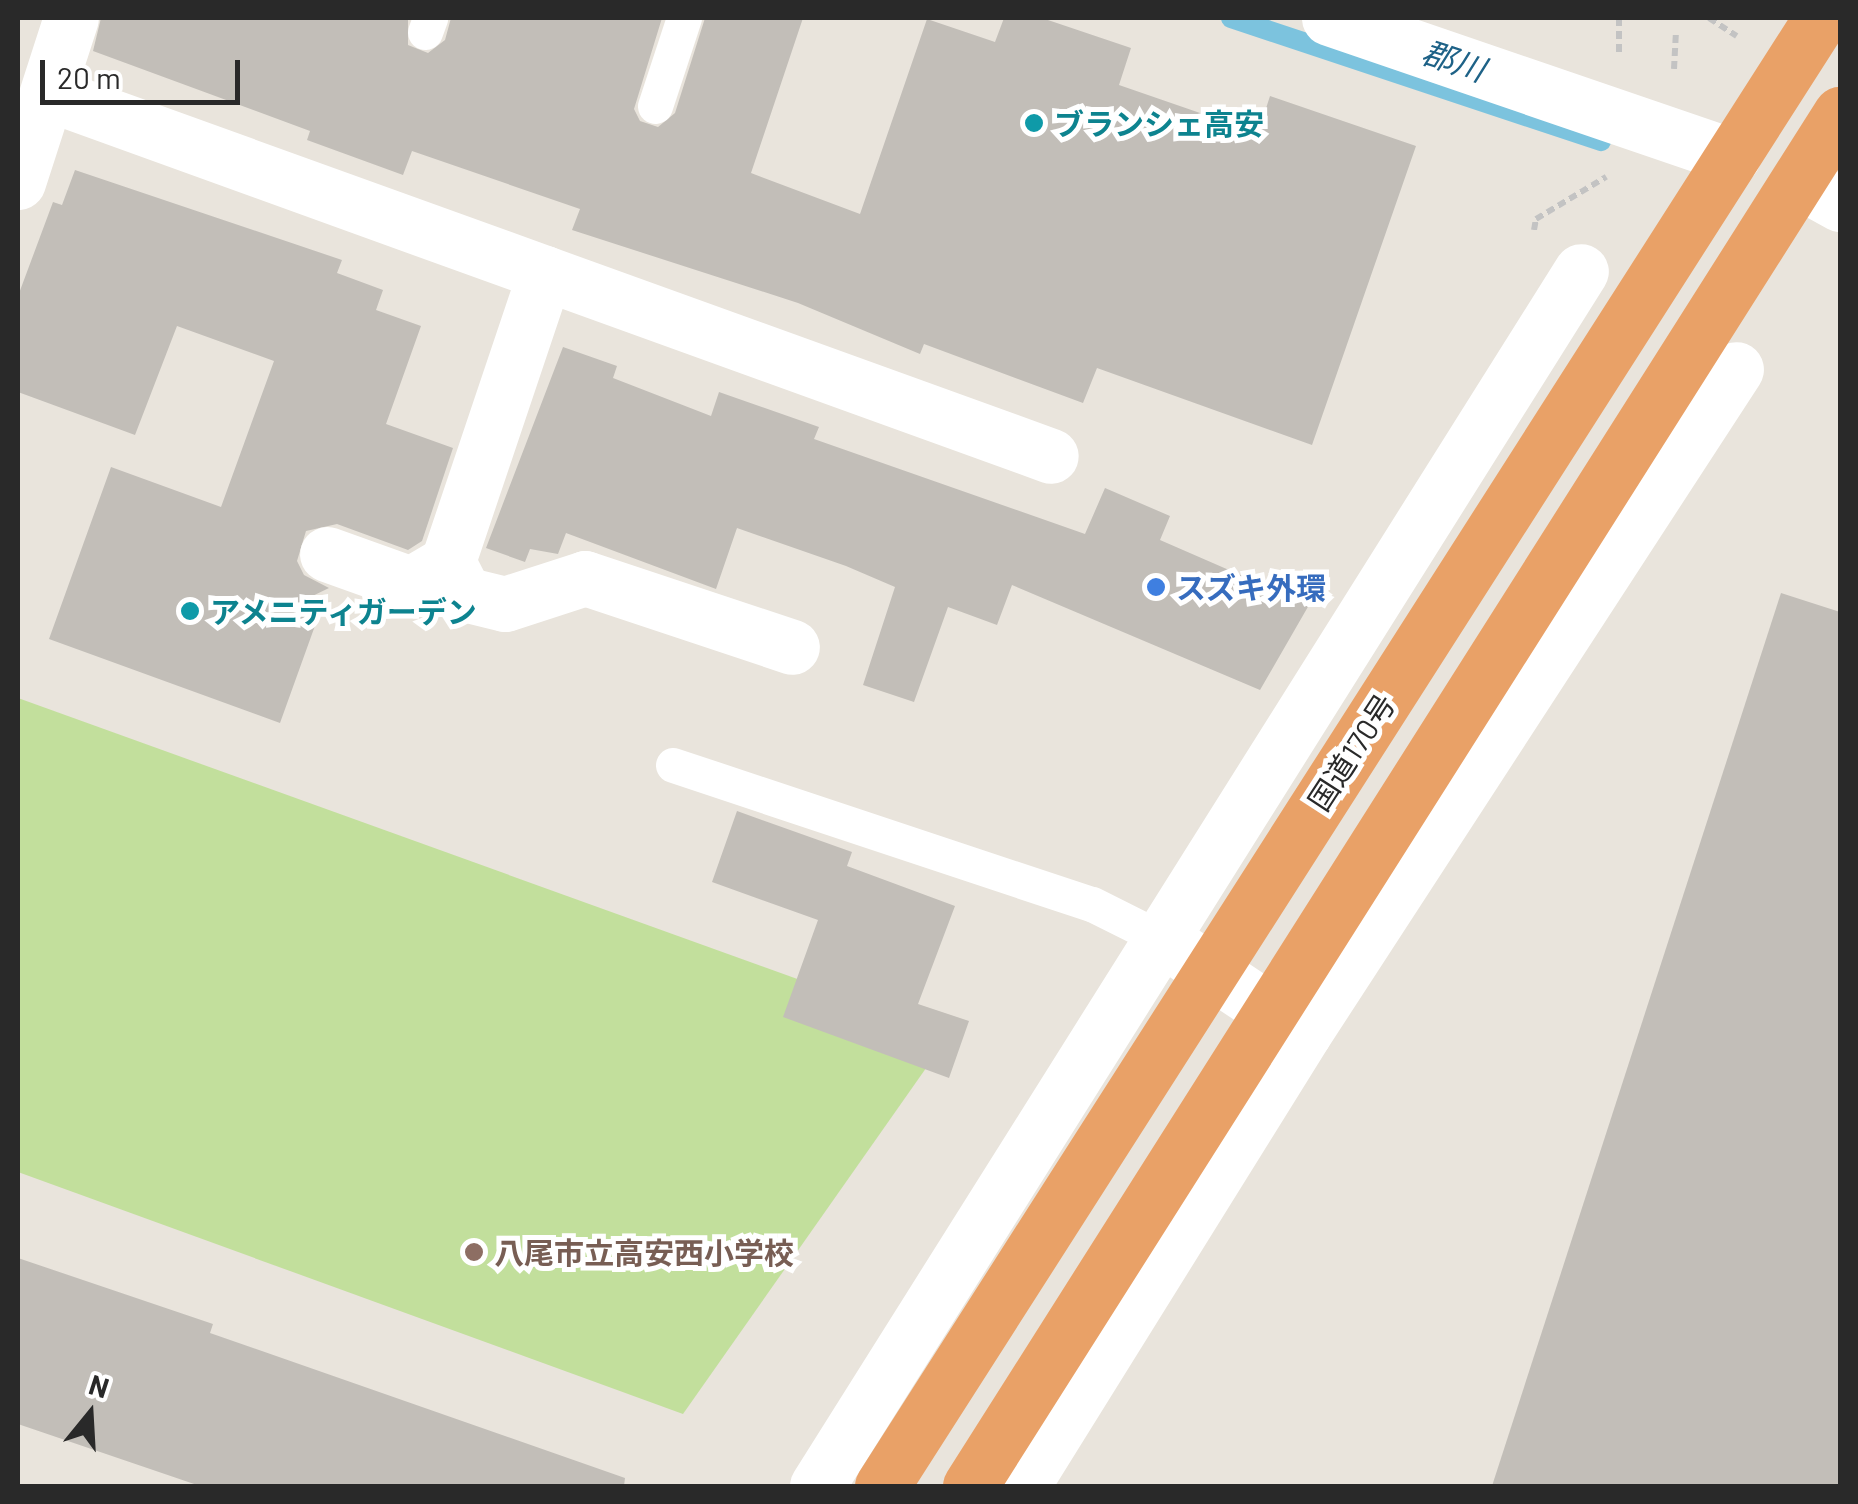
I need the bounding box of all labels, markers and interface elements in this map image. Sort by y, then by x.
water label: 郡川 [1418,32,1490,88]
scale bar [45,40,245,102]
text: 20 m [57,59,121,95]
place label: ブランシェ高安 [1054,105,1264,141]
marker: ブランシェ高安 [1023,112,1045,134]
place label: スズキ外環 [1176,569,1326,605]
marker: スズキ外環 [1145,576,1167,598]
place label: アメニティガーデン [210,593,480,629]
marker: アメニティガーデン [179,600,201,622]
street label: 国道170号 [1300,687,1402,817]
place label: 八尾市立高安西小学校 [494,1234,794,1270]
marker: 八尾市立高安西小学校 [463,1241,485,1263]
north arrow [40,1364,140,1464]
text: N [85,1366,113,1405]

